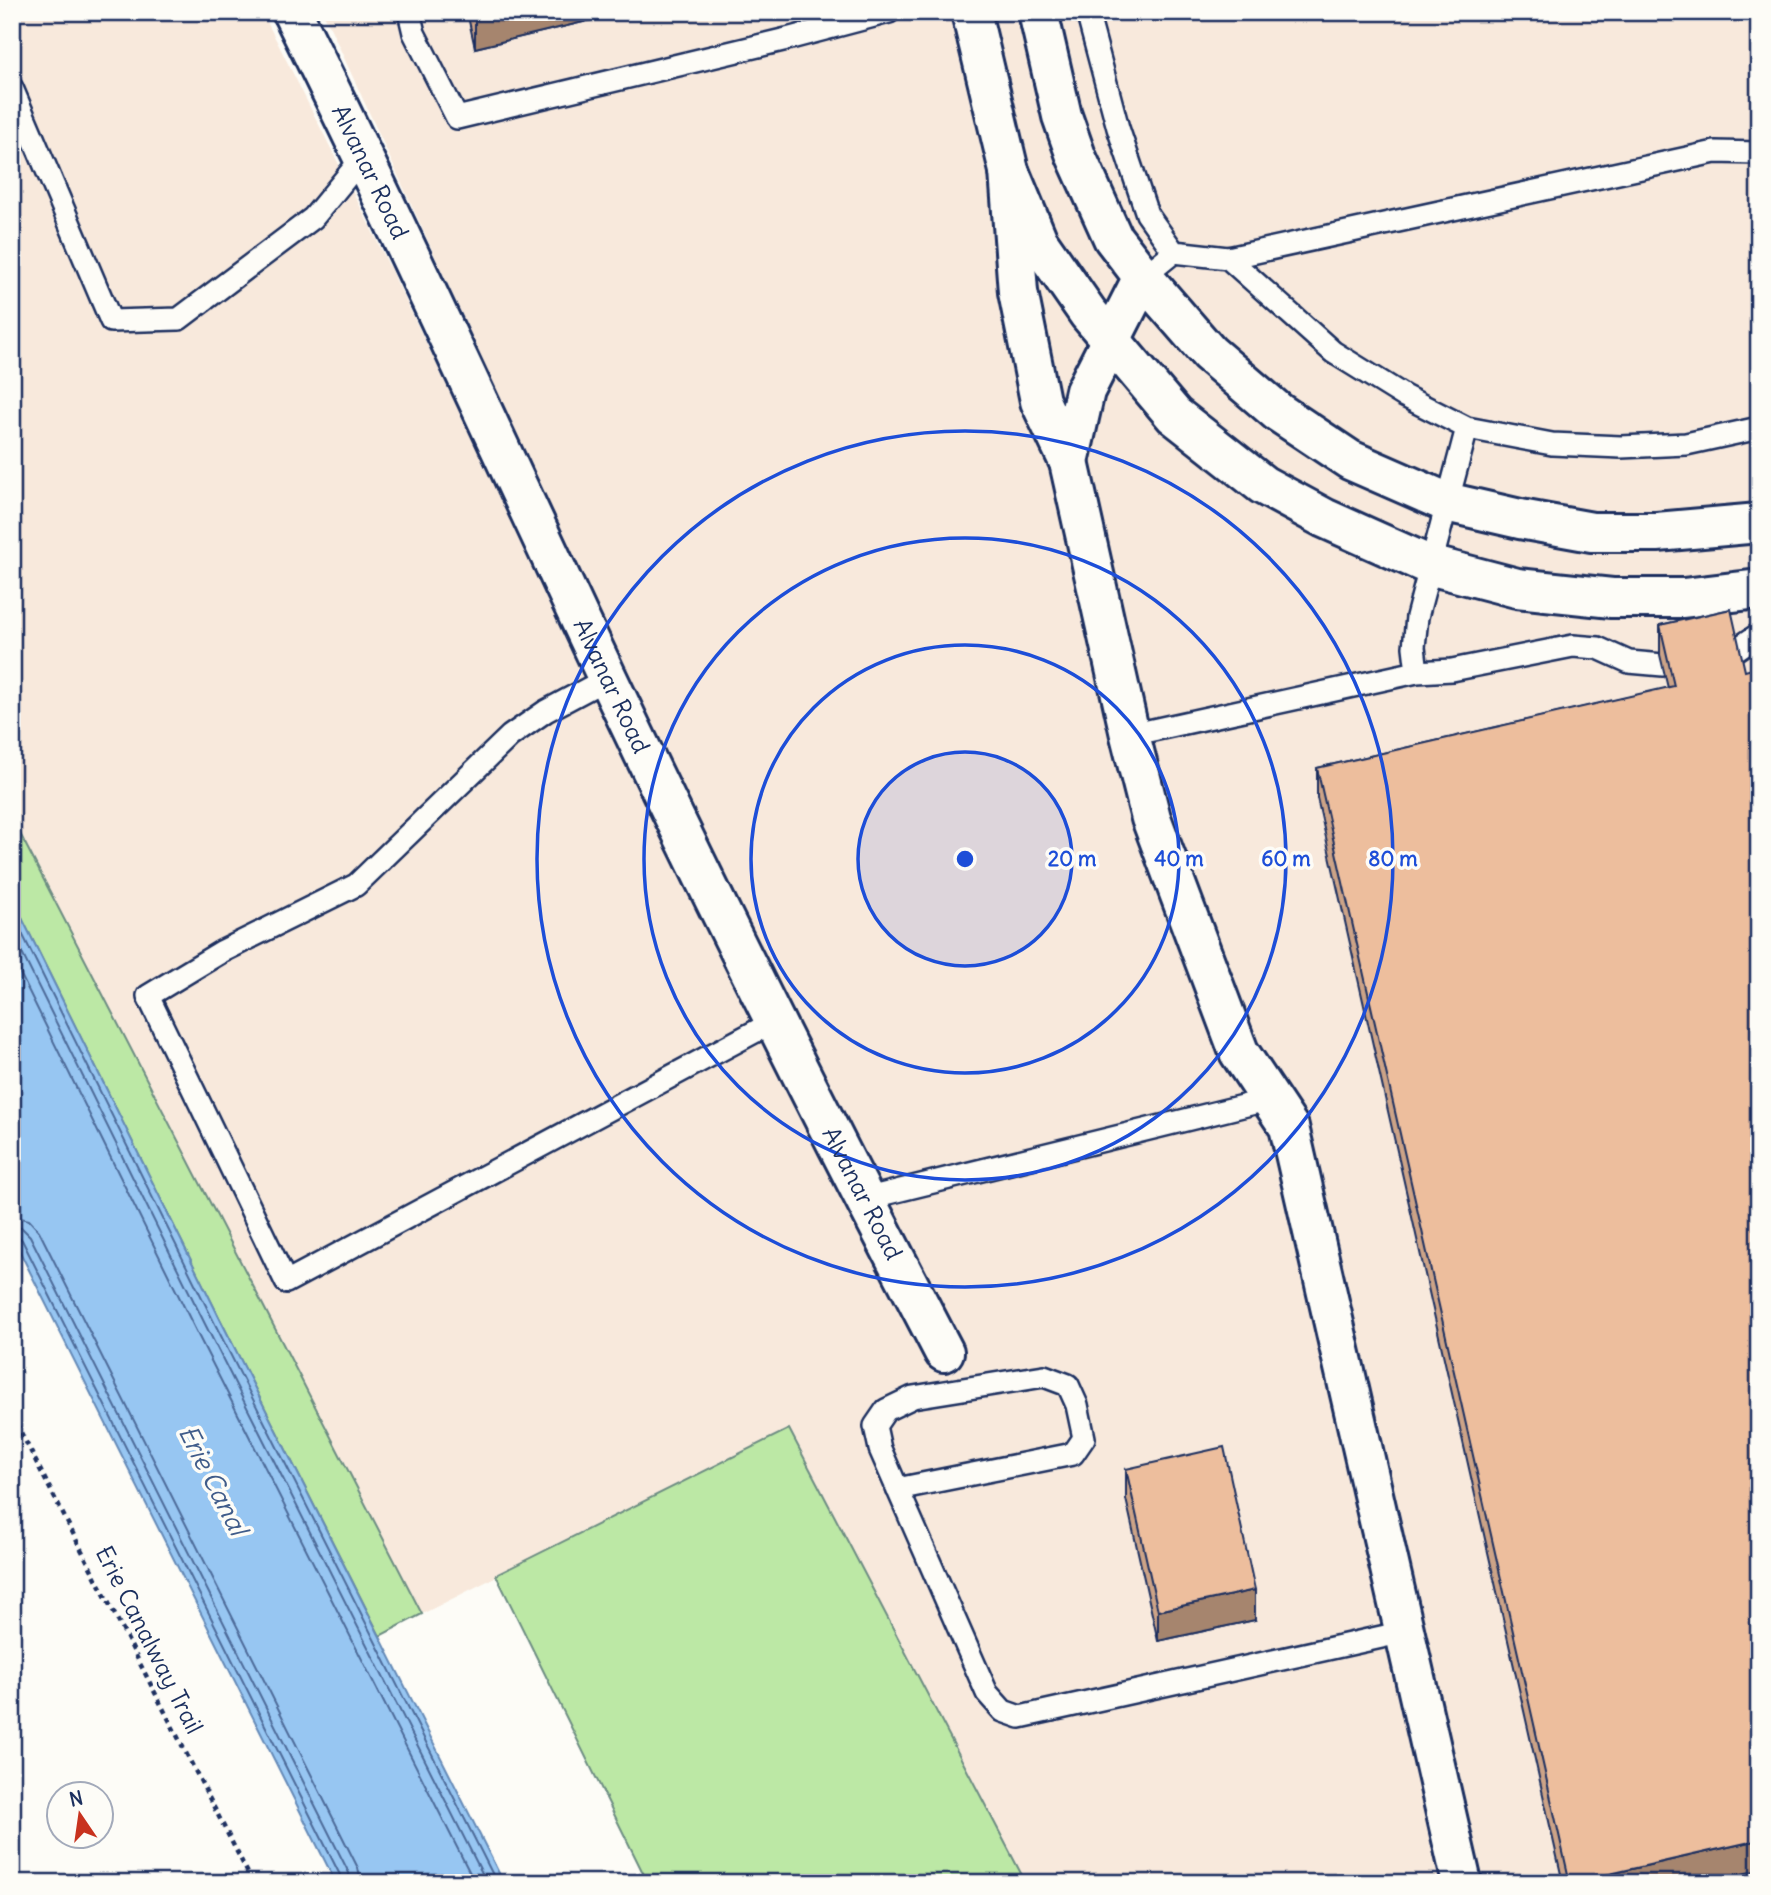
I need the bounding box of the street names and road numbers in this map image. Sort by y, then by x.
street label: Alvanar Road [326,99,416,244]
street label: Alvanar Road [568,614,657,758]
street label: Alvanar Road [816,1122,910,1265]
street label: Erie Canalway Trail [90,1541,210,1738]

